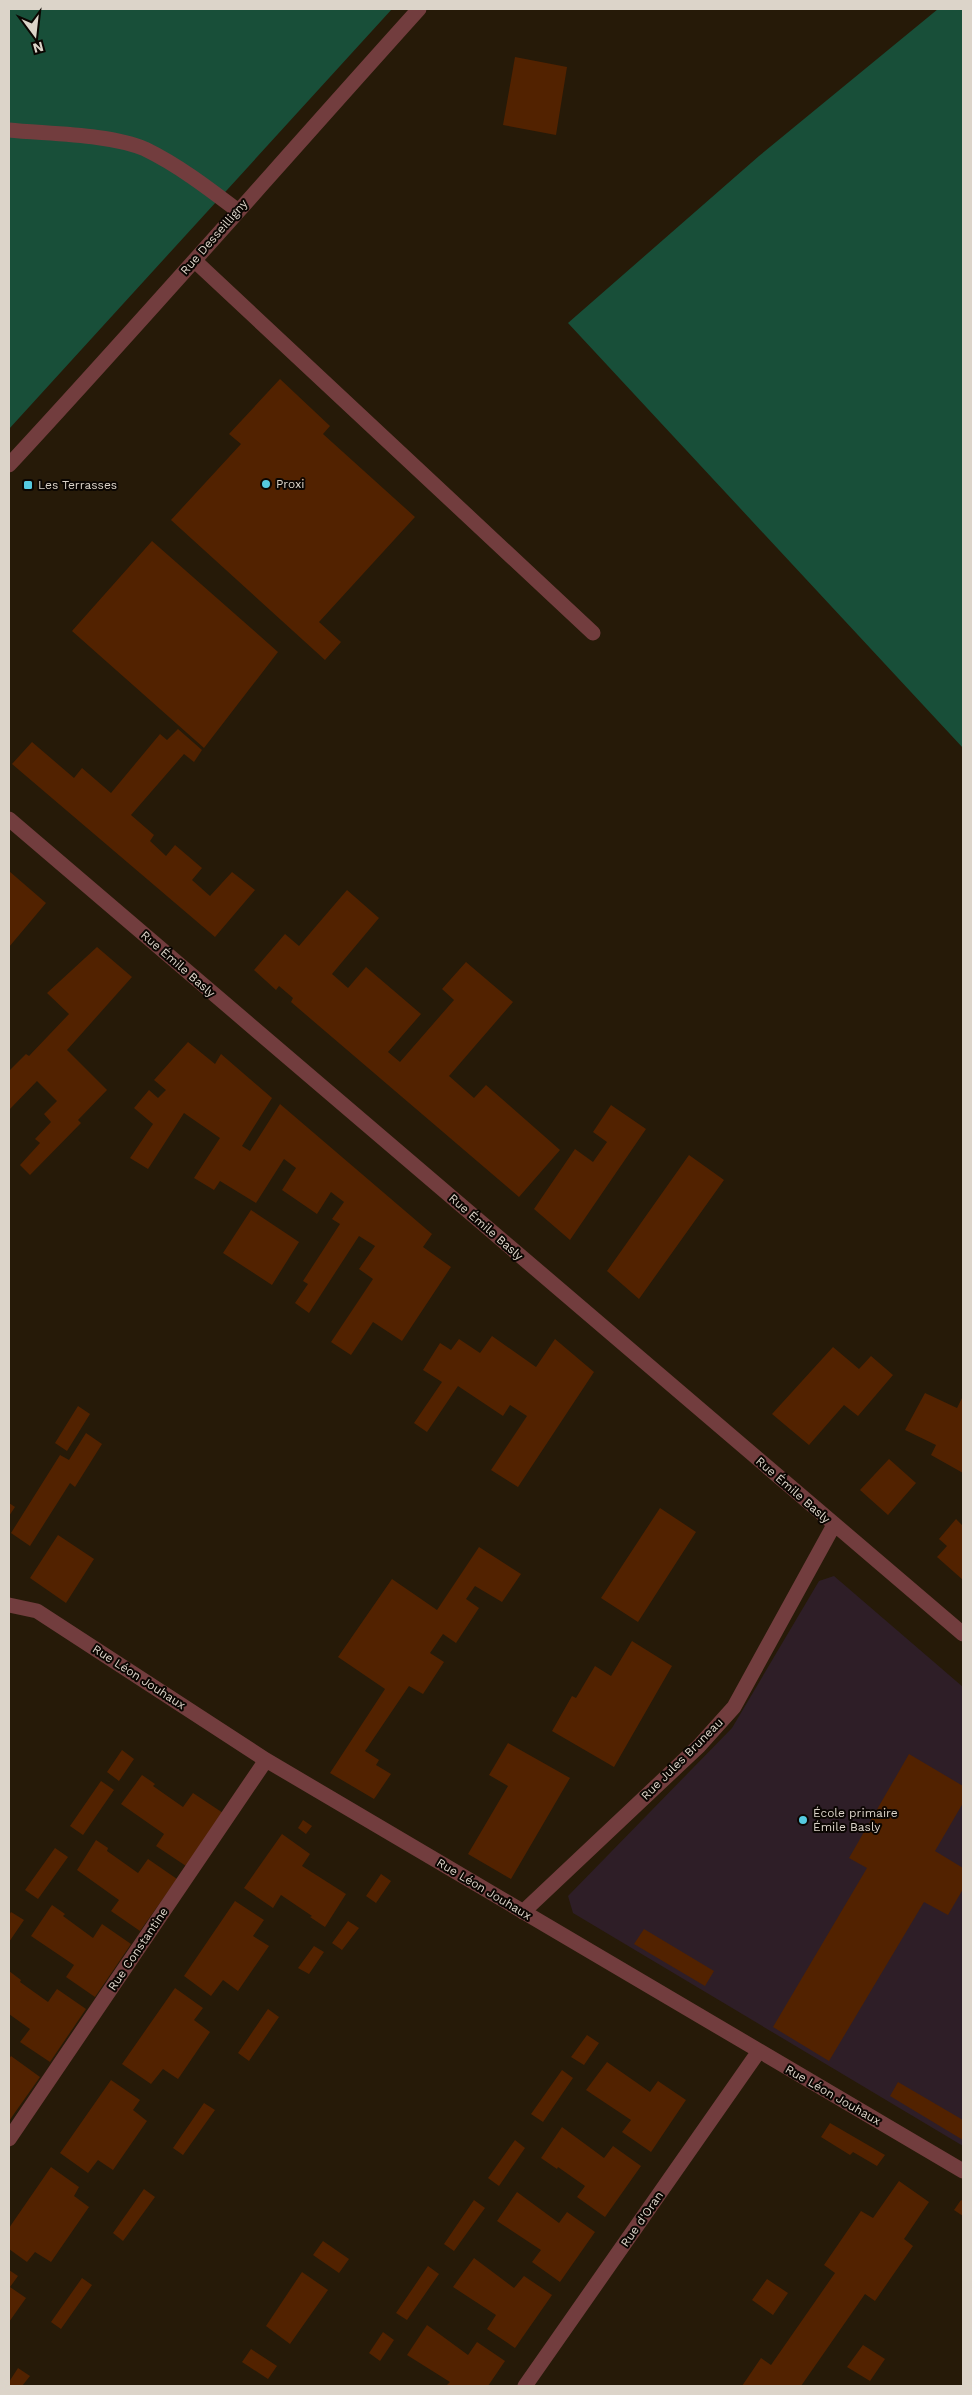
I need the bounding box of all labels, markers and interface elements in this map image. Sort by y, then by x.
north arrow [10,10,60,60]
text: N [31,38,45,57]
street label: Rue Desseilligny [178,196,251,277]
place label: Proxi [276,477,305,491]
place label: Les Terrasses [38,478,117,492]
marker: Proxi [260,478,272,490]
marker: Les Terrasses [22,479,34,491]
street label: Rue Émile Basly [138,928,219,1001]
street label: Rue Émile Basly [446,1191,527,1264]
street label: Rue Émile Basly [753,1454,834,1527]
street label: Rue Léon Jouhaux [90,1642,188,1712]
street label: Rue Jules Bruneau [638,1715,726,1803]
place label: École primaire Émile Basly [813,1806,898,1834]
marker: École primaire Émile Basly [797,1814,809,1826]
street label: Rue Léon Jouhaux [434,1855,534,1923]
street label: Rue Constantine [105,1905,171,1993]
street label: Rue Léon Jouhaux [783,2062,883,2128]
street label: Rue d'Oran [618,2189,666,2249]

